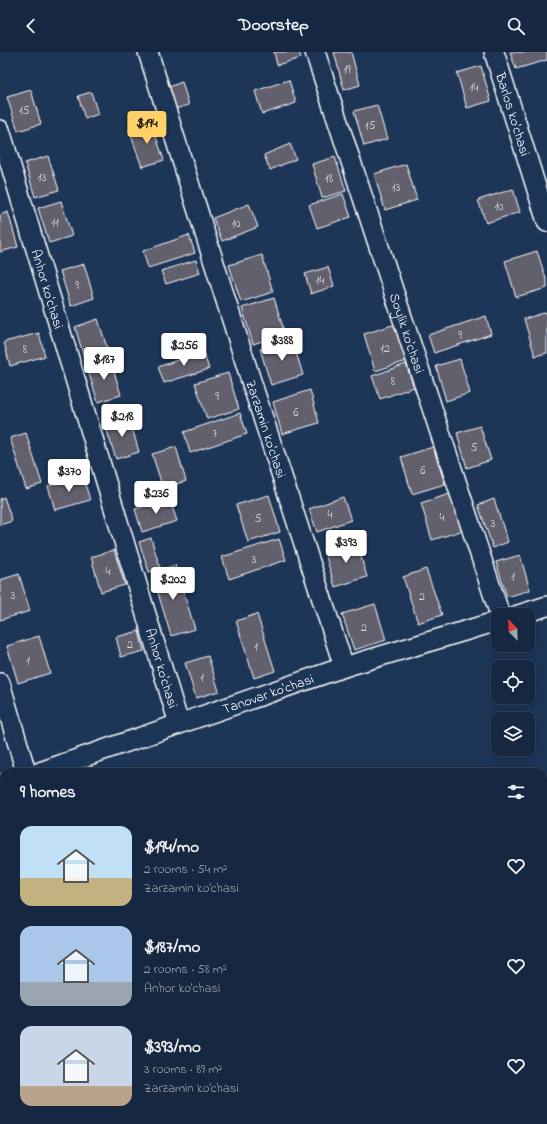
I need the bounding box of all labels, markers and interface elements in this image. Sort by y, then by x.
text: Doorstep [238,13,309,39]
icon: back [20,15,42,37]
icon: search [505,15,527,37]
house number: 19 [343,61,351,79]
street label: Barlos ko'chasi [489,69,535,159]
house number: 14 [470,79,478,97]
house number: 15 [19,102,29,120]
pin: $194 [123,111,171,145]
text: $194 [136,114,158,133]
house number: 15 [365,117,375,135]
house number: 13 [38,169,46,187]
house number: 18 [325,170,334,188]
house number: 13 [392,179,400,197]
house number: 10 [494,198,504,216]
house number: 11 [51,214,59,232]
house number: 10 [231,215,241,233]
street label: Anhor ko'chasi [25,247,68,332]
house number: 14 [316,272,324,290]
house number: 9 [75,277,79,295]
street label: Soylik ko'chasi [383,291,429,377]
house number: 9 [458,327,462,345]
pin: $388 [258,328,306,362]
text: $388 [271,331,293,350]
pin: $256 [160,333,208,367]
text: $256 [170,336,198,355]
house number: 12 [380,340,390,358]
house number: 8 [23,341,28,359]
pin: $187 [80,347,128,381]
text: $187 [93,350,115,369]
house number: 8 [391,373,396,391]
street label: Zarzamin ko'chasi [239,378,291,481]
house number: 9 [215,388,219,406]
pin: $218 [98,404,146,438]
house number: 6 [293,404,299,422]
text: $218 [110,407,134,426]
house number: 7 [213,425,218,443]
house number: 5 [471,439,478,457]
pin: $370 [45,459,93,493]
text: $370 [57,462,81,481]
house number: 6 [420,462,426,480]
pin: $236 [132,481,180,515]
text: $236 [143,484,169,503]
house number: 4 [328,506,333,524]
house number: 4 [440,509,445,527]
house number: 5 [255,510,262,528]
house number: 3 [491,515,496,533]
pin: $393 [322,530,370,564]
text: $393 [335,533,357,552]
house number: 3 [252,551,257,569]
house number: 4 [106,563,111,581]
pin: $202 [149,567,197,601]
house number: 1 [511,568,515,586]
text: $202 [160,570,186,589]
house number: 3 [11,587,16,605]
house number: 2 [419,588,425,606]
north arrow [491,608,535,652]
map controls [491,608,535,756]
house number: 2 [361,619,367,637]
street label: Anhor ko'chasi [139,626,183,711]
house number: 2 [127,636,133,654]
house number: 1 [254,638,258,656]
house number: 1 [26,652,30,670]
button: locate [491,660,535,704]
house number: 1 [200,669,204,687]
street label: Tanovar ko'chasi [220,669,317,720]
button: layers [491,712,535,756]
text: 9 homes [20,780,76,805]
icon: filters [505,781,527,803]
text: $194/mo [144,835,199,860]
icon: home [52,842,100,890]
icon: heart [505,855,527,877]
text: 2 rooms · 54 m² [144,860,227,879]
text: Zarzamin ko'chasi [144,879,239,898]
text: $187/mo [144,935,200,960]
icon: home [52,942,100,990]
icon: heart [505,955,527,977]
text: 2 rooms · 58 m² [144,960,227,979]
text: Anhor ko'chasi [144,979,220,998]
text: $393/mo [144,1035,201,1060]
icon: home [52,1042,100,1090]
icon: heart [505,1055,527,1077]
text: 3 rooms · 89 m² [144,1060,222,1079]
text: Zarzamin ko'chasi [144,1079,239,1098]

